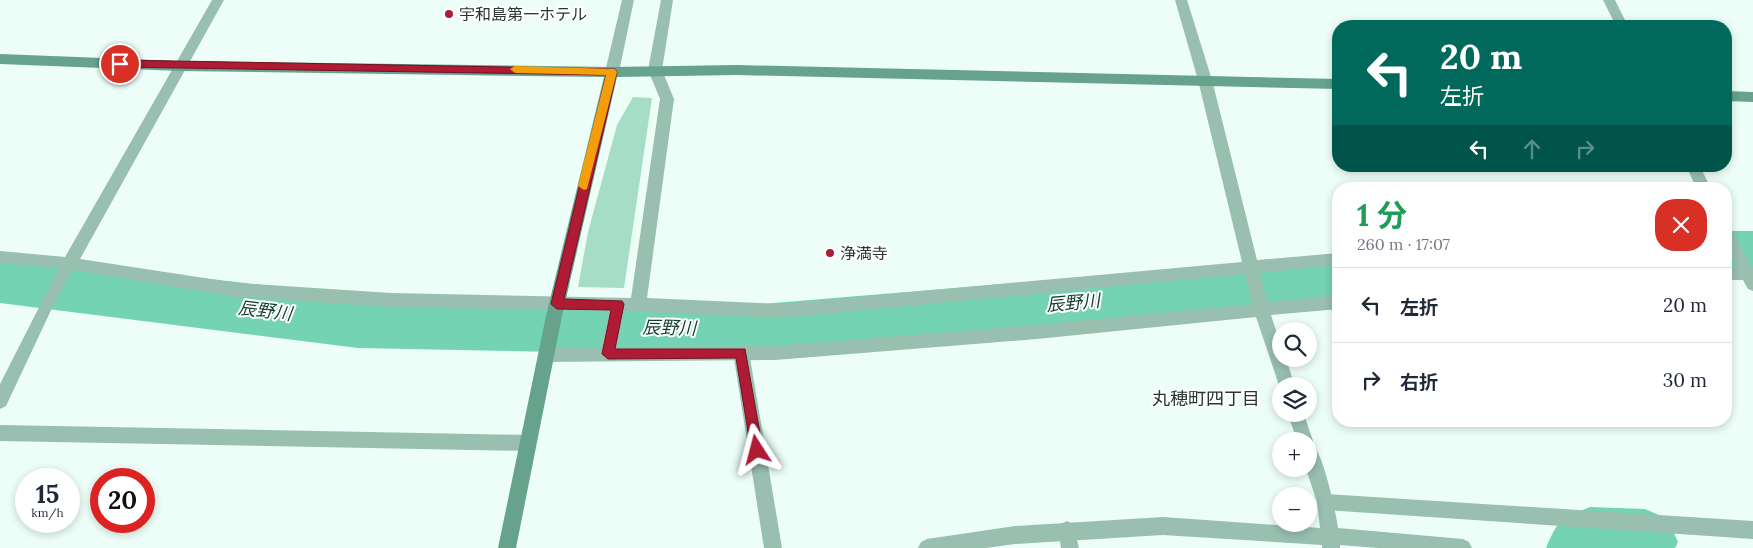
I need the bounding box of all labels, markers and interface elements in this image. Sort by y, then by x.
place label: 宇和島第一ホテル [459,4,587,24]
marker: 宇和島第一ホテル [443,8,455,20]
text: 20 m [1440,34,1522,79]
icon: left [1357,40,1422,105]
pin [99,43,141,85]
icon: arrive [106,50,134,78]
text: 左折 [1440,82,1484,110]
icon: left [1465,135,1493,163]
icon: ahead [1518,135,1546,163]
icon: right [1571,135,1599,163]
text: 1 分 [1357,196,1407,234]
button: close [1655,199,1707,251]
text: 260 m · 17:07 [1357,234,1450,254]
place label: 浄満寺 [840,243,888,263]
marker: 浄満寺 [824,247,836,259]
water label: 辰野川 [1045,289,1103,316]
icon: left [1357,291,1385,319]
text: 20 m [1663,293,1707,317]
text: 左折 [1400,295,1438,319]
water label: 辰野川 [237,296,295,325]
water label: 辰野川 [642,316,698,340]
map controls [1272,322,1317,532]
button: search [1272,322,1317,367]
icon: right [1357,366,1385,394]
text: 30 m [1663,368,1707,392]
text: 右折 [1400,370,1438,394]
button: layers [1272,377,1317,422]
district label: 丸穂町四丁目 [1152,387,1260,410]
position arrow [730,423,782,475]
button: + [1272,432,1317,477]
speed limit sign: 20 [90,468,155,533]
text: 15 [36,478,59,510]
button: − [1272,487,1317,532]
text: km/h [31,505,64,520]

